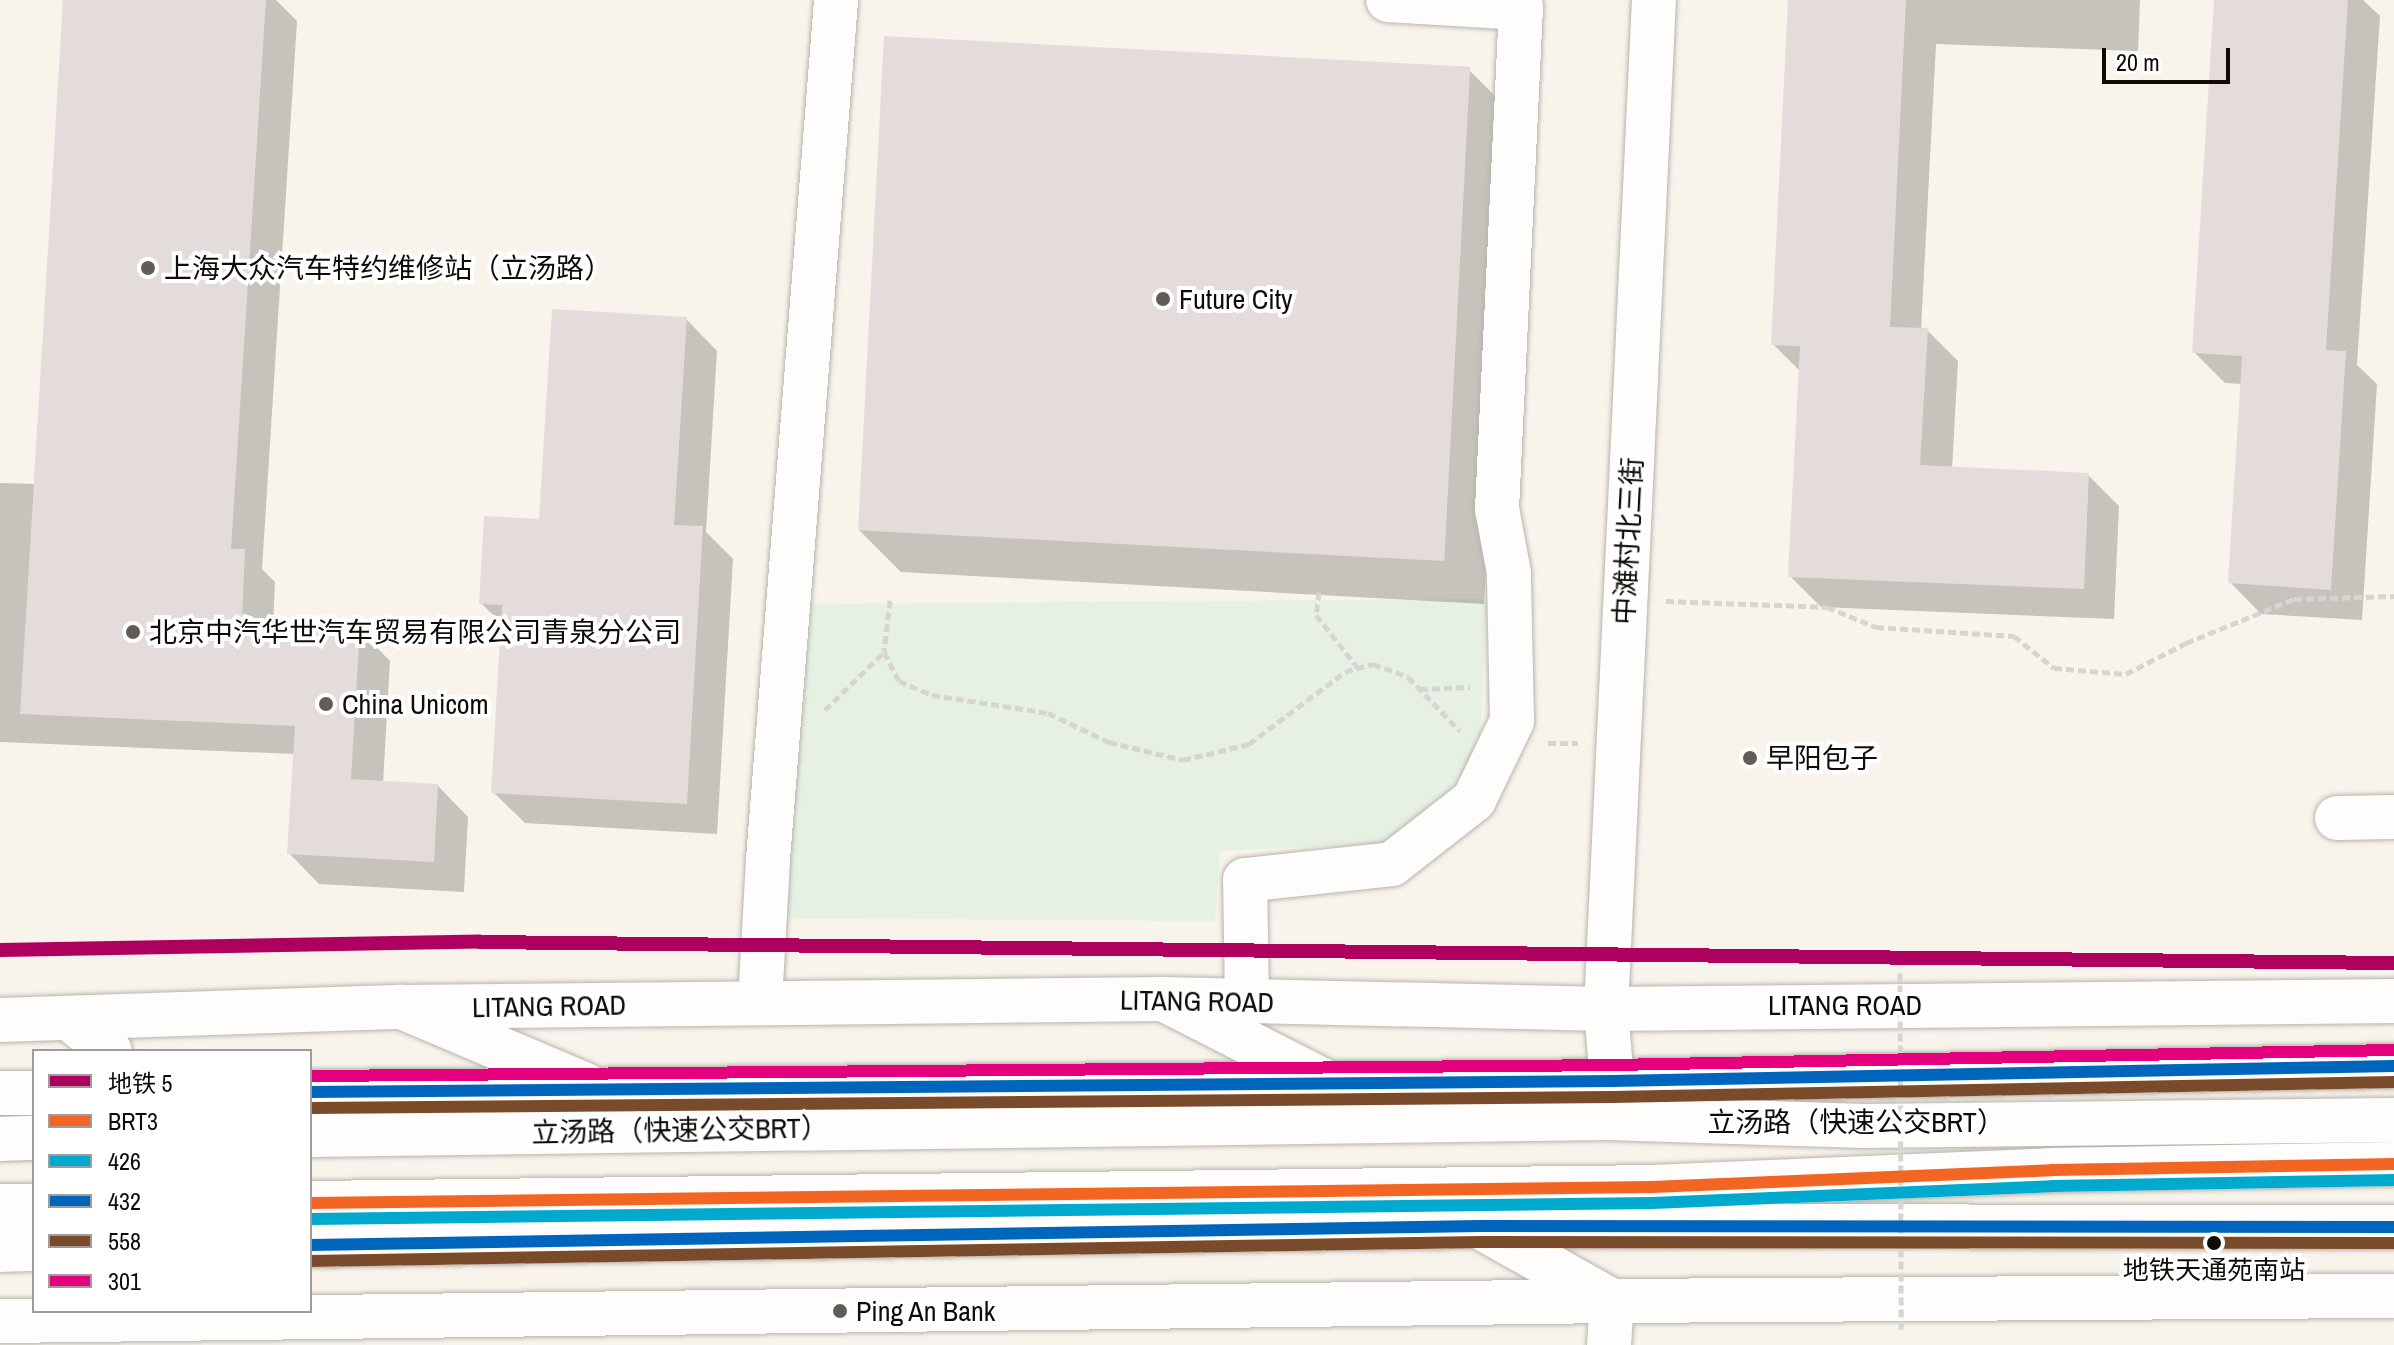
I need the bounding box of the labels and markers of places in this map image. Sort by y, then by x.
place label: 上海大众汽车特约维修站（立汤路） [164,251,612,285]
marker: 上海大众汽车特约维修站（立汤路） [139,259,157,277]
place label: Future City [1179,282,1293,316]
marker: Future City [1154,290,1172,308]
place label: 北京中汽华世汽车贸易有限公司青泉分公司 [149,615,681,649]
marker: 北京中汽华世汽车贸易有限公司青泉分公司 [124,623,142,641]
place label: China Unicom [342,687,489,721]
marker: China Unicom [317,695,335,713]
place label: 早阳包子 [1766,741,1878,775]
marker: 早阳包子 [1741,749,1759,767]
marker: 地铁天通苑南站 [2206,1235,2222,1251]
place label: 地铁天通苑南站 [2123,1254,2305,1286]
place label: Ping An Bank [856,1294,996,1328]
marker: Ping An Bank [831,1302,849,1320]

